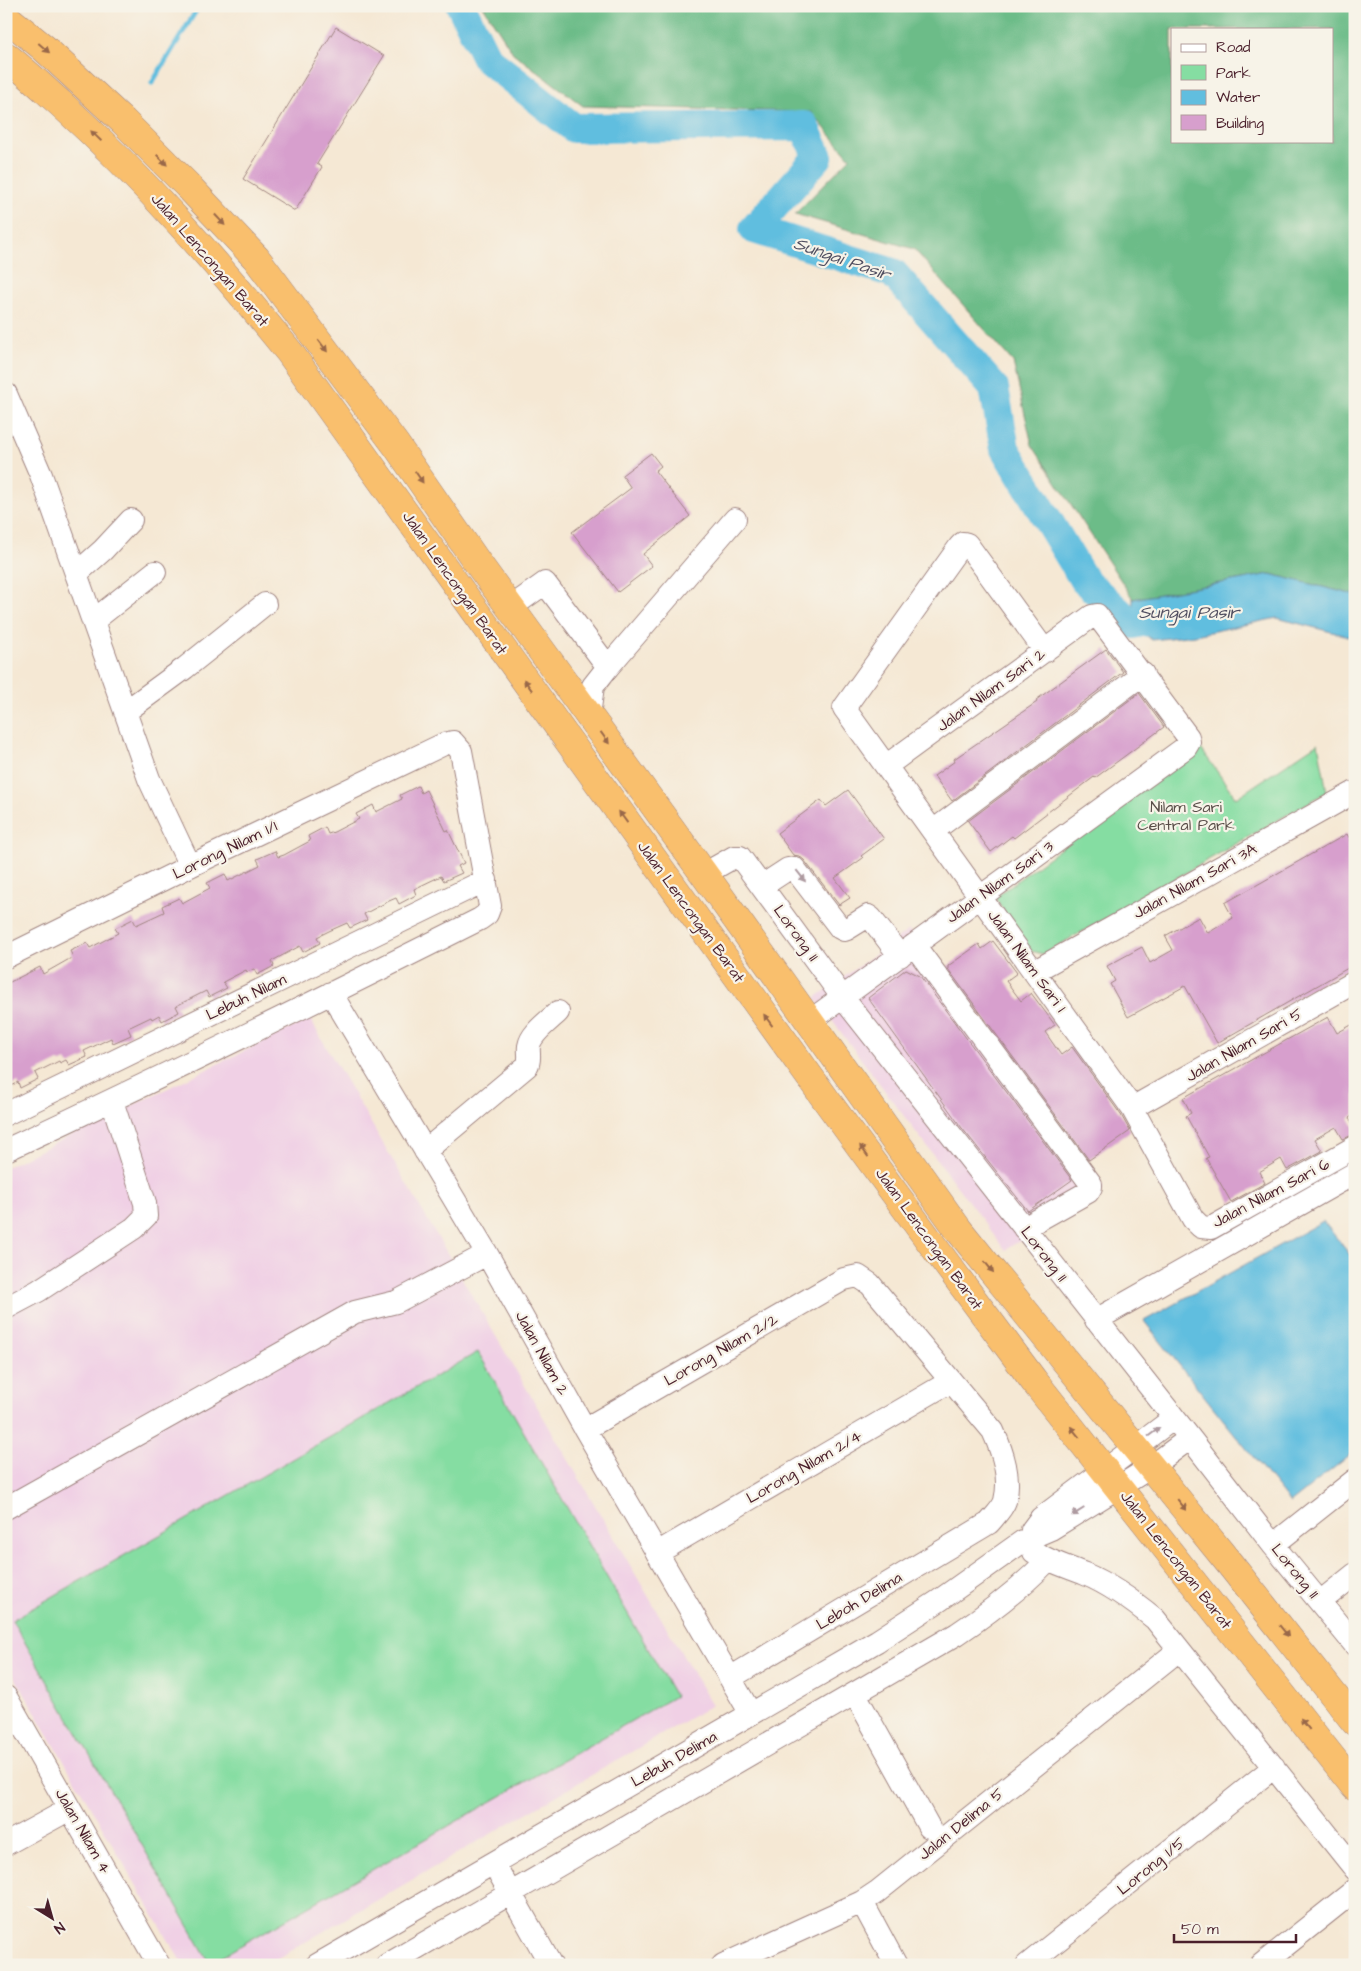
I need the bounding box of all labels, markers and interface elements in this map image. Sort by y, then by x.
legend [1171,28,1334,142]
text: Road [1216,37,1251,58]
one-way arrow [38,42,50,53]
text: Park [1216,63,1251,84]
text: Water [1216,87,1260,108]
text: Building [1216,113,1264,135]
one-way arrow [91,130,103,142]
one-way arrow [156,154,168,166]
street label: Jalan Lencongan Barat [145,189,275,333]
one-way arrow [214,214,226,226]
water label: Sungai Pasir [790,231,895,289]
one-way arrow [318,339,328,353]
one-way arrow [414,471,424,484]
street label: Jalan Lencongan Barat [396,507,513,660]
water label: Sungai Pasir [1139,600,1241,626]
street label: Jalan Nilam Sari 2 [932,643,1050,737]
one-way arrow [523,678,533,692]
one-way arrow [600,731,610,745]
park label: Nilam Sari Central Park [1137,796,1235,836]
one-way arrow [617,811,628,824]
street label: Lorong Nilam 1/1 [169,815,281,886]
street label: Jalan Nilam Sari 3 [942,836,1058,928]
street label: Jalan Lencongan Barat [631,837,750,988]
street label: Jalan Nilam Sari 3A [1129,838,1261,924]
one-way arrow [796,869,807,882]
street label: Lorong 11 [767,900,824,966]
street label: Jalan Nilam Sari 1 [982,905,1072,1017]
street label: Lebuh Nilam [202,968,290,1026]
street label: Jalan Nilam Sari 5 [1182,1002,1307,1087]
one-way arrow [763,1014,774,1027]
one-way arrow [859,1144,869,1158]
street label: Jalan Nilam Sari 6 [1209,1153,1333,1233]
street label: Jalan Lencongan Barat [869,1164,988,1315]
street label: Lorong 11 [1015,1222,1073,1287]
one-way arrow [983,1261,994,1274]
street label: Jalan Nilam 2 [510,1307,574,1399]
street label: Lorong Nilam 2/2 [660,1308,782,1392]
street label: Lorong Nilam 2/4 [742,1425,866,1510]
one-way arrow [1069,1426,1080,1439]
one-way arrow [1147,1427,1161,1437]
street label: Jalan Lencongan Barat [1114,1486,1237,1635]
one-way arrow [1177,1498,1188,1511]
one-way arrow [1071,1508,1084,1517]
street label: Lorong 11 [1265,1539,1324,1604]
street label: Leboh Delima [812,1567,906,1635]
one-way arrow [1278,1625,1289,1638]
one-way arrow [1300,1718,1311,1731]
street label: Lebuh Delima [627,1726,721,1792]
street label: Jalan Delima 5 [914,1782,1009,1865]
street label: Jalan Nilam 4 [50,1785,116,1878]
street label: Lorong 1/5 [1113,1831,1191,1901]
north arrow [28,1894,78,1944]
scale bar [1174,1911,1296,1943]
text: N [50,1917,69,1938]
text: 50 m [1181,1919,1219,1940]

